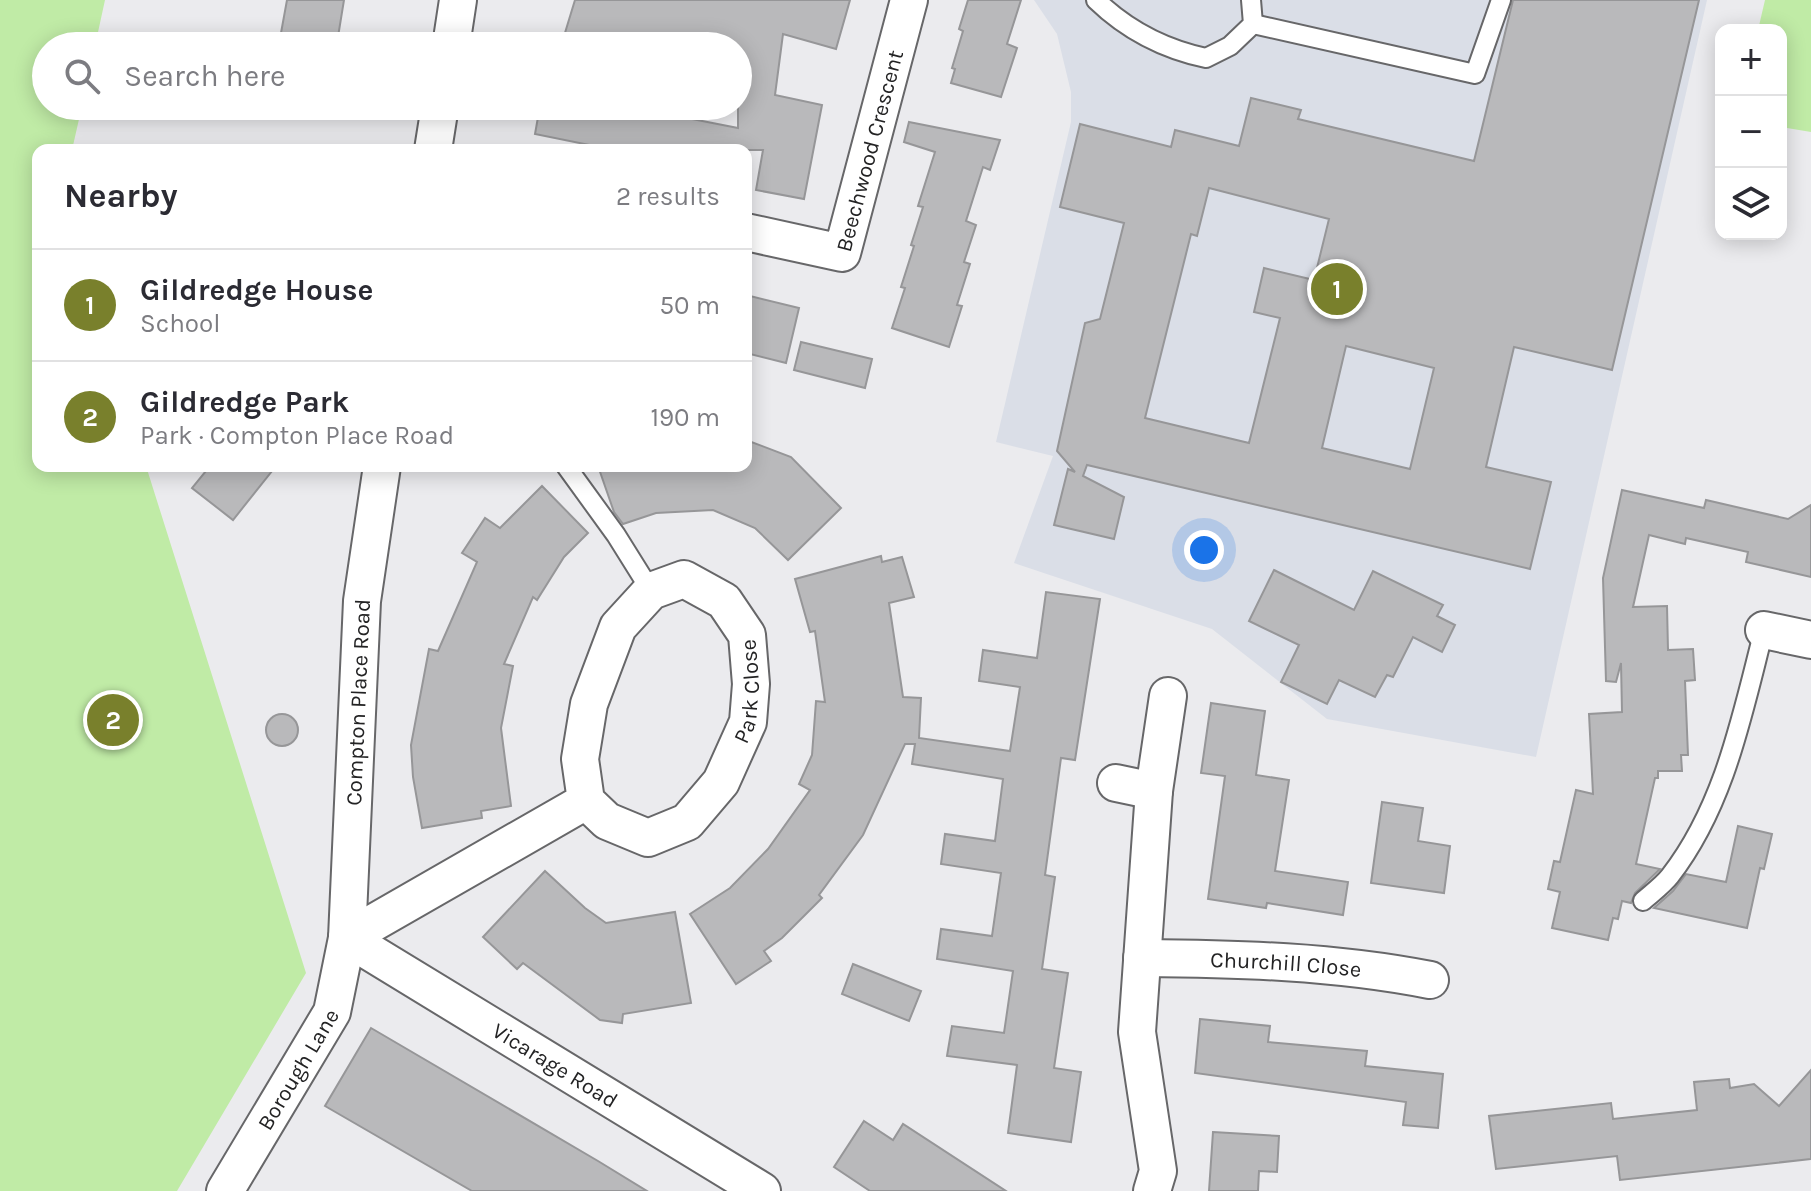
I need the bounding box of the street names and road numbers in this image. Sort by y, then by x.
street label: Beechwood Crescent [831,47,909,255]
street label: Compton Place Road [341,598,376,806]
street label: Park Close [728,638,765,747]
street label: Churchill Close [1210,947,1363,983]
street label: Borough Lane [252,1004,345,1135]
street label: Vicarage Road [487,1018,622,1114]

